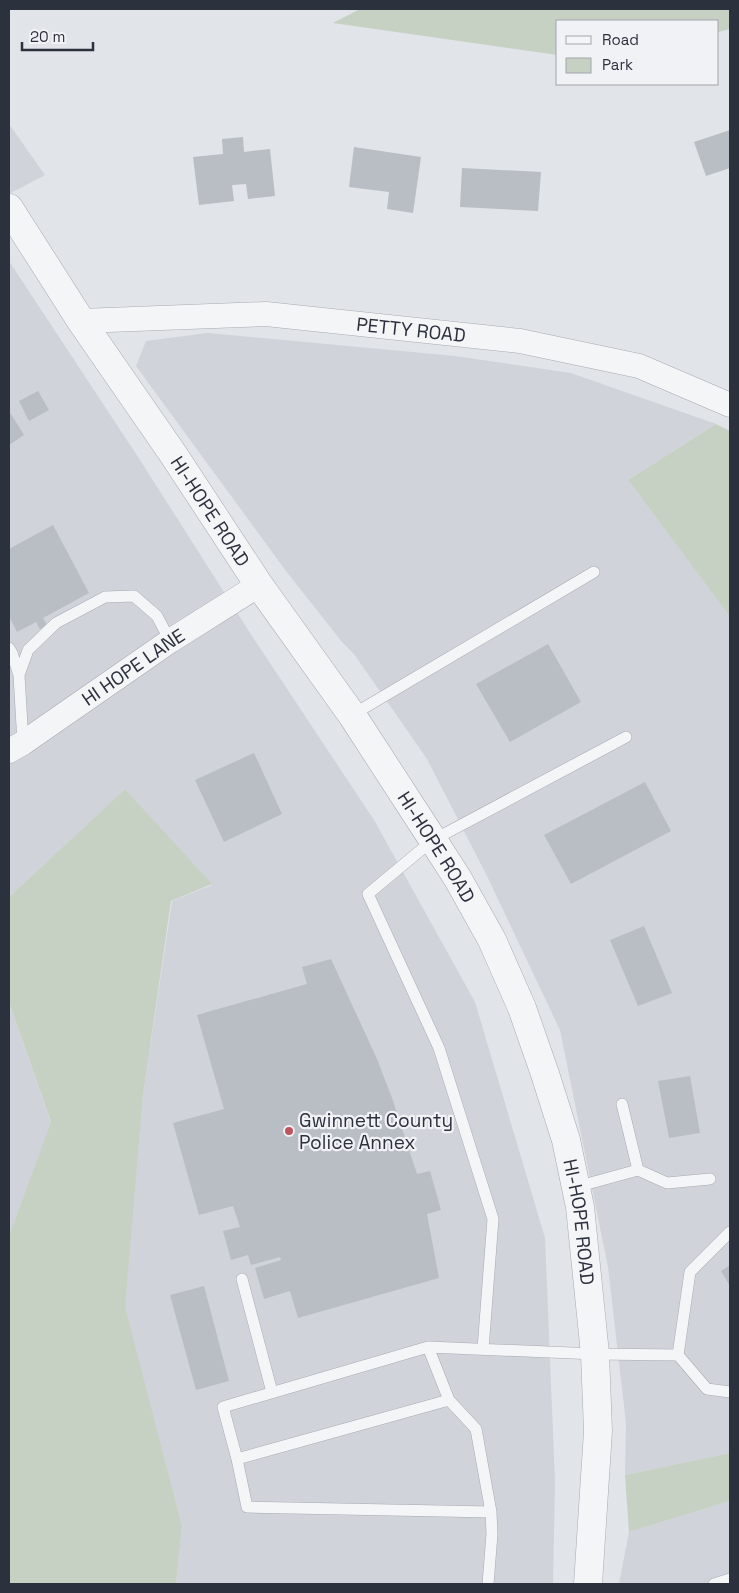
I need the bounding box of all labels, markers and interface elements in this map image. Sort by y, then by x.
scale bar [22,20,94,52]
legend [556,20,719,85]
text: 20 m [30,27,65,46]
text: Road [602,30,639,49]
text: Park [602,55,633,74]
street label: PETTY ROAD [355,311,467,348]
street label: HI-HOPE ROAD [165,451,256,571]
street label: HI HOPE LANE [77,622,189,711]
street label: HI-HOPE ROAD [392,786,481,907]
place label: Gwinnett County Police Annex [299,1108,453,1155]
marker: Gwinnett County Police Annex [283,1125,295,1137]
street label: HI-HOPE ROAD [558,1157,600,1286]

